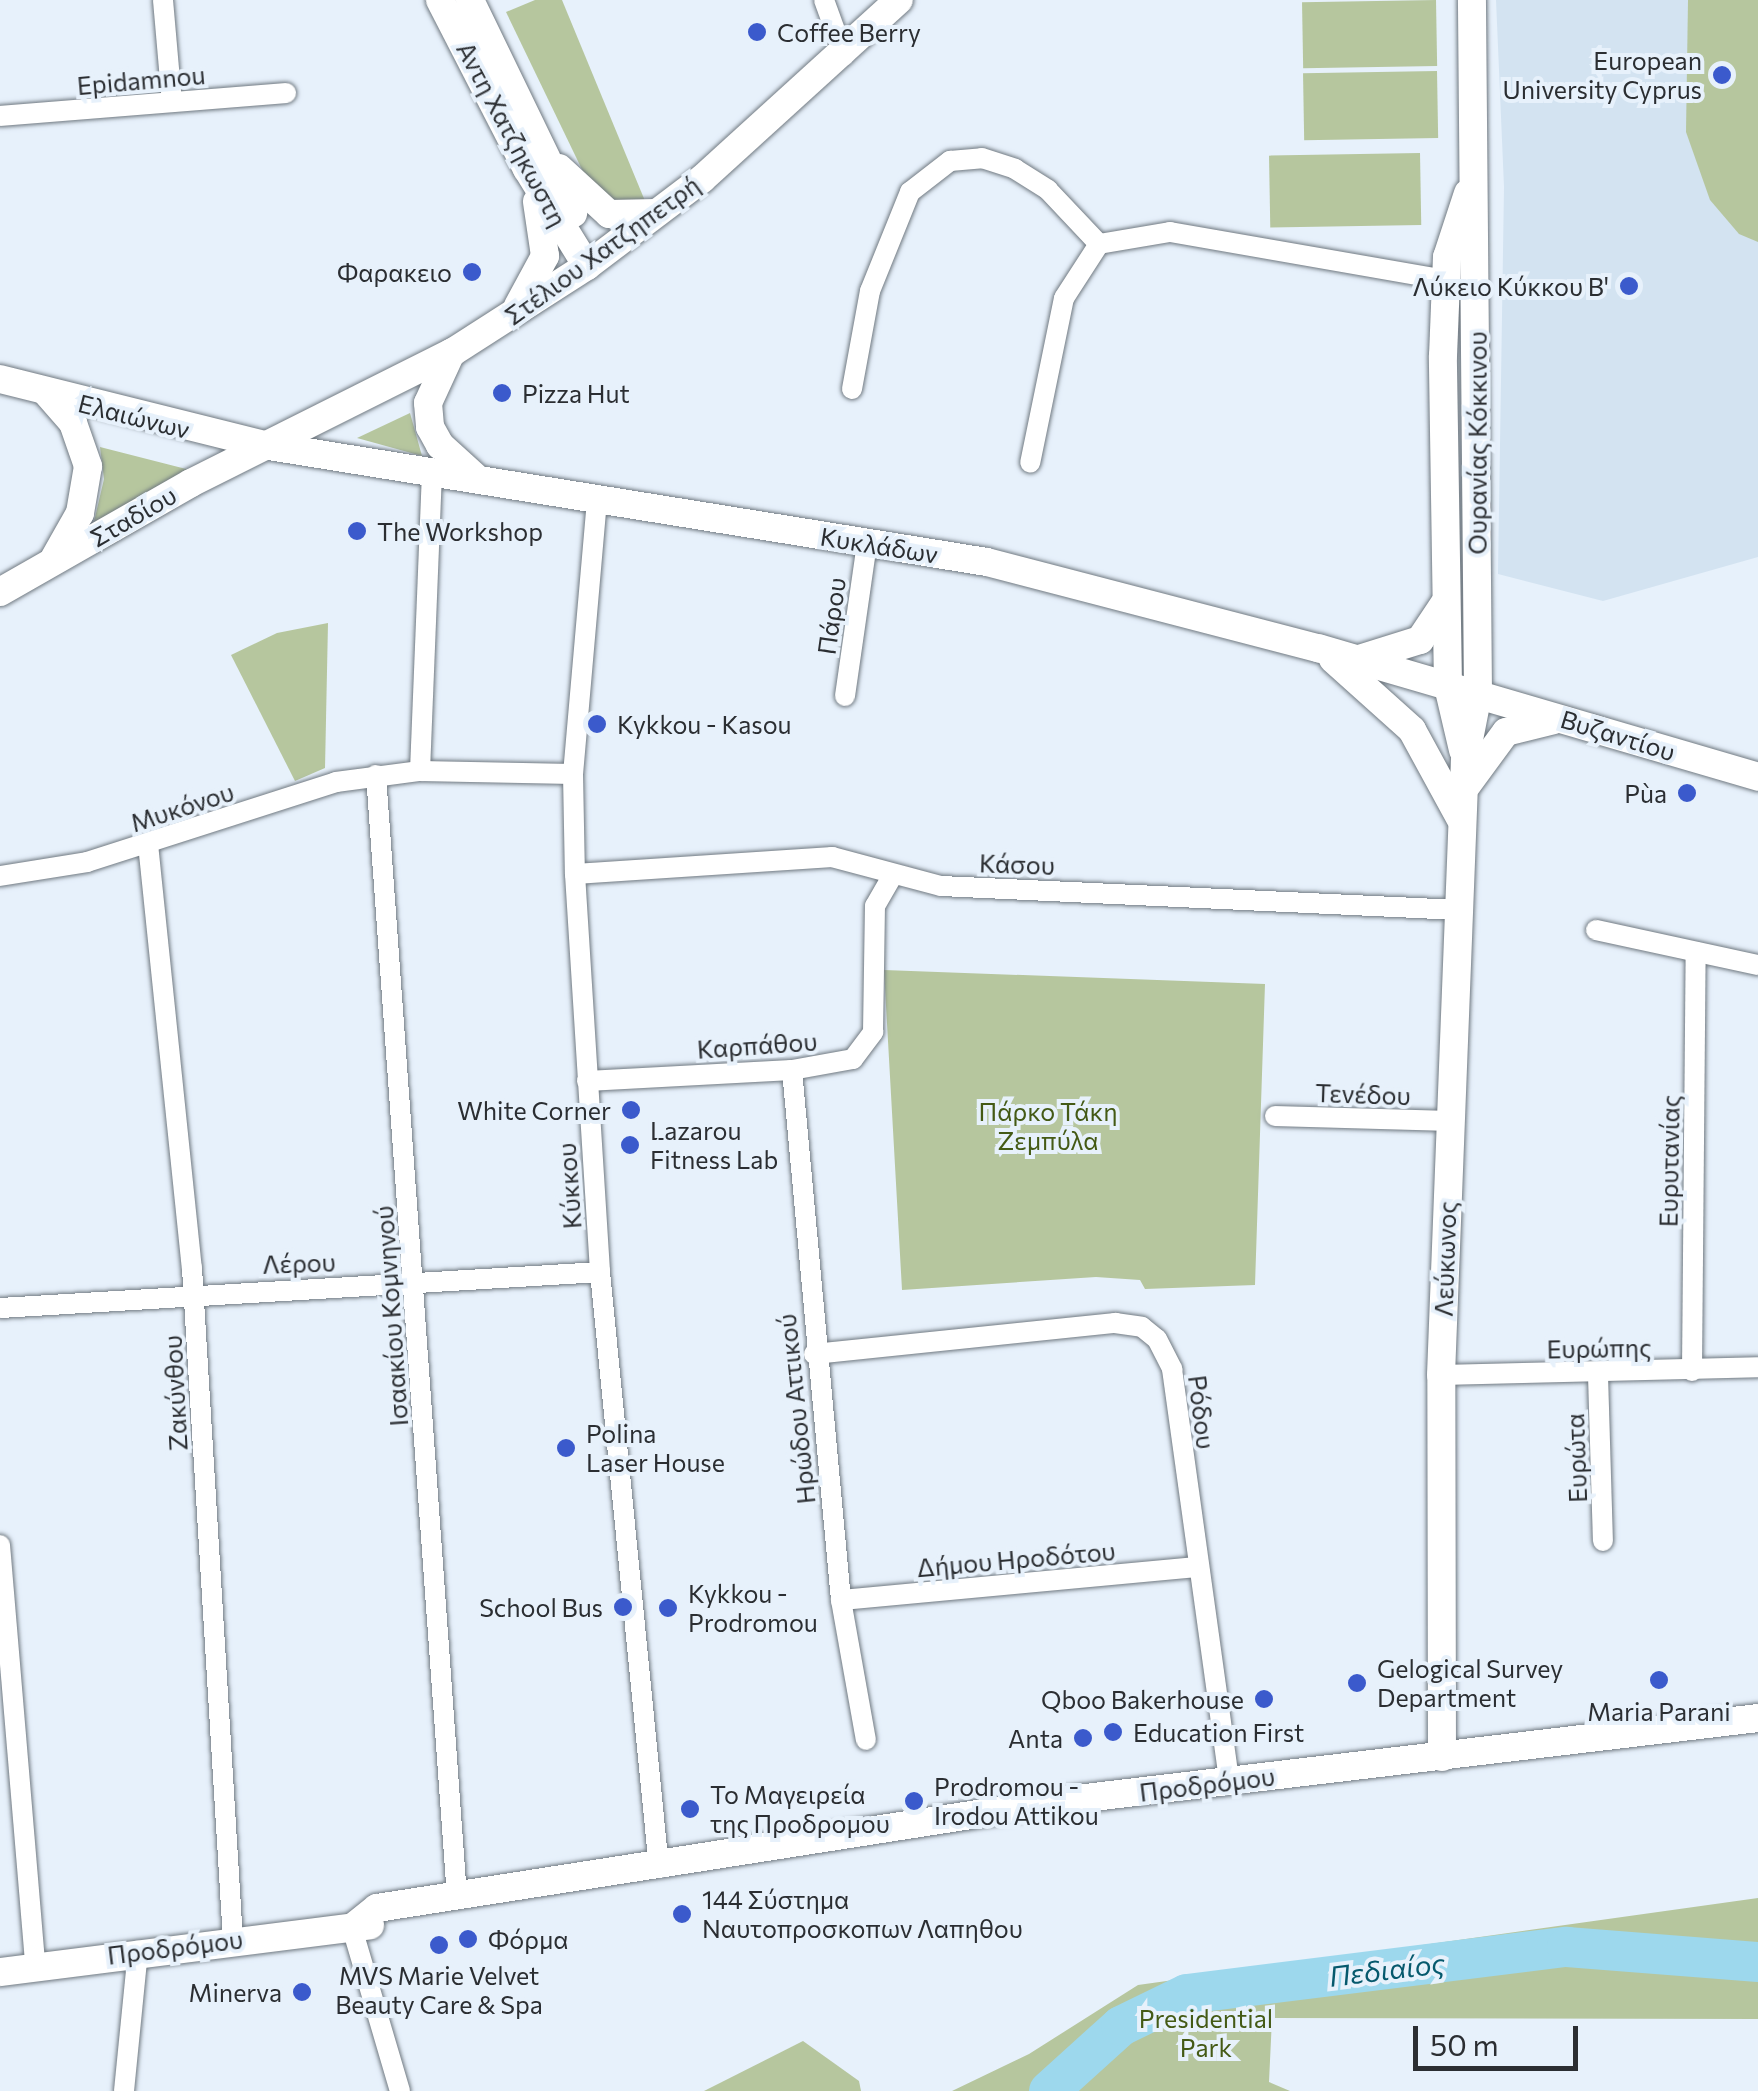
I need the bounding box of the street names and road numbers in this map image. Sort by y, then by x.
street label: Αντη Χατζηκωστη [451,37,573,231]
street label: Epidamnou [76,59,206,101]
street label: Στέλιου Χατζηπετρή [499,169,705,331]
street label: Ουρανίας Κόκκινου [1462,331,1492,555]
street label: Ελαιώνων [75,388,193,444]
street label: Σταδίου [85,479,181,553]
street label: Κυκλάδων [818,521,940,569]
street label: Πάρου [811,575,851,657]
street label: Βυζαντίου [1557,703,1679,767]
street label: Μυκόνου [127,776,237,838]
street label: Κάσου [979,848,1055,880]
street label: Καρπάθου [696,1026,818,1064]
street label: Τενέδου [1315,1077,1411,1111]
street label: Ευρυτανίας [1653,1095,1685,1227]
street label: Κύκκου [551,1142,587,1230]
street label: Λεύκωνος [1428,1201,1462,1317]
street label: Ισαακίου Κομνηνού [368,1205,414,1427]
street label: Λέρου [262,1247,336,1279]
street label: Ηρώδου Αττικού [771,1312,821,1506]
street label: Ευρώπης [1546,1332,1652,1364]
street label: Ζακύνθου [157,1334,193,1452]
street label: Ρόδου [1183,1373,1221,1451]
street label: Ευρώτα [1559,1413,1593,1503]
street label: Δήμου Ηροδότου [915,1535,1117,1583]
street label: Προδρόμου [1138,1761,1276,1807]
street label: Προδρόμου [106,1924,244,1970]

